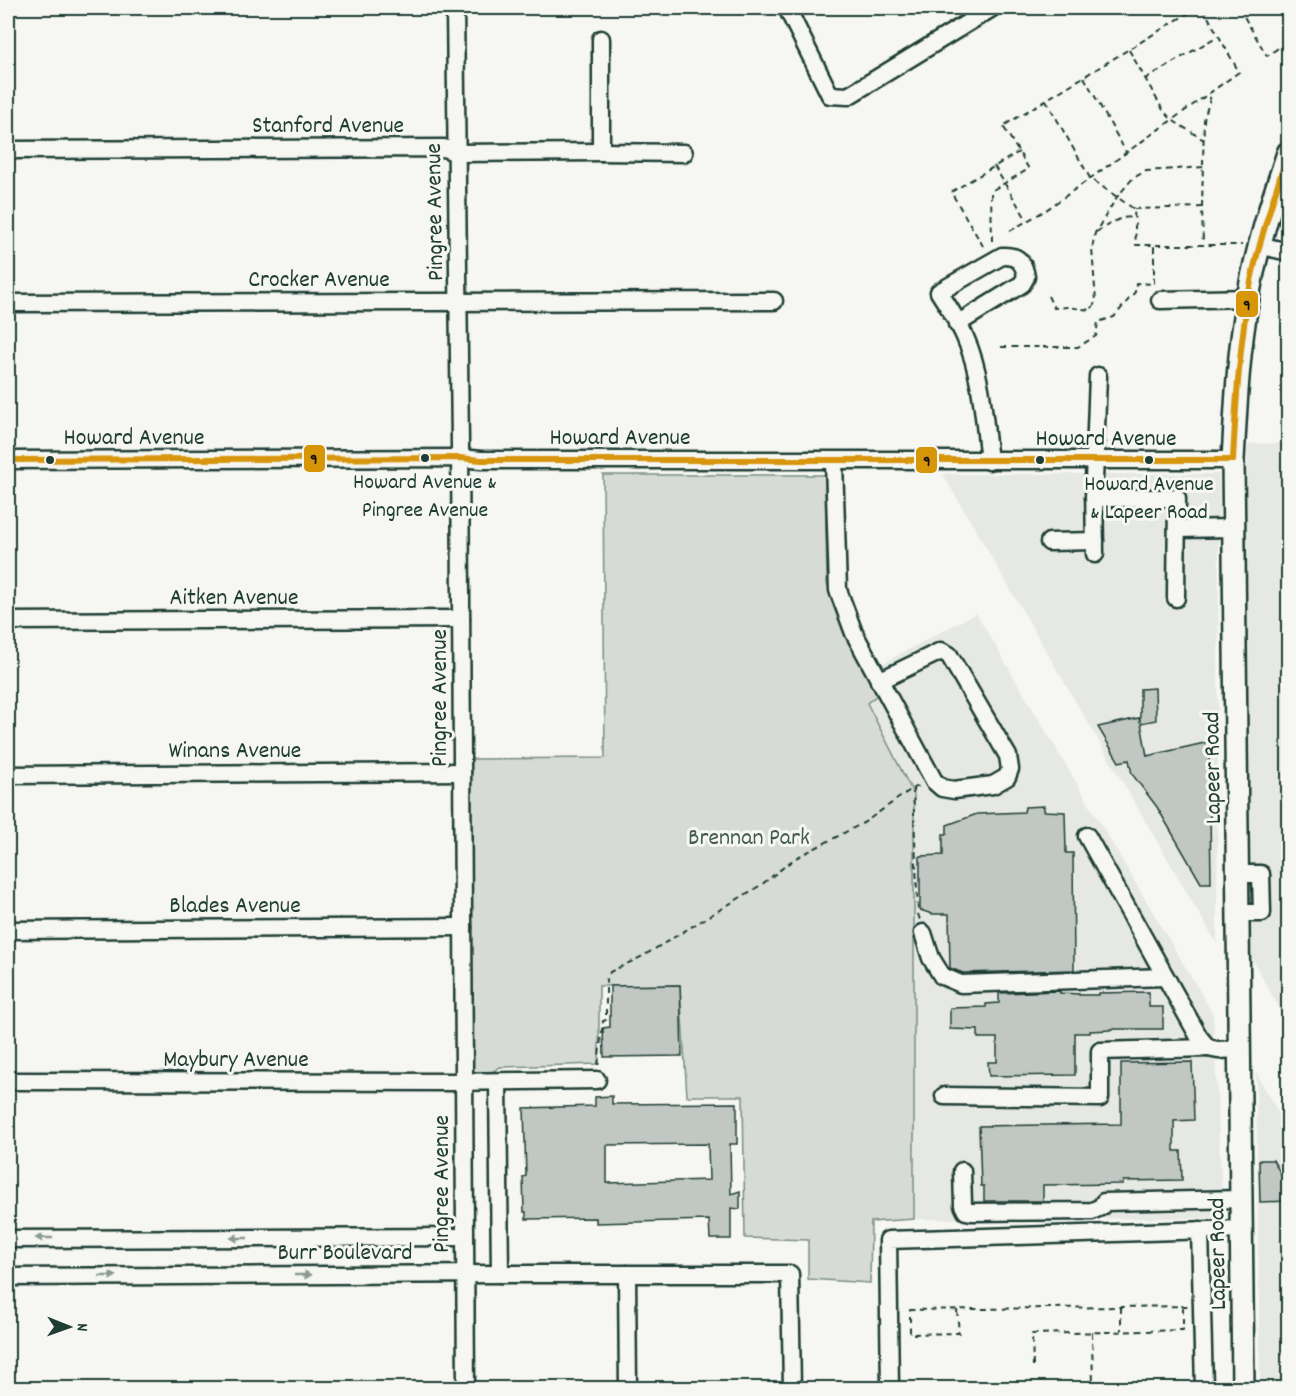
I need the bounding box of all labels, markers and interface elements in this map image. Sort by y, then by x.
street label: Stanford Avenue [252,110,404,144]
street label: Pingree Avenue [418,143,454,281]
street label: Crocker Avenue [248,264,390,298]
line badge: 9 [1235,290,1259,318]
text: 9 [1243,295,1251,318]
street label: Howard Avenue [64,422,205,456]
street label: Howard Avenue [550,422,691,456]
street label: Howard Avenue [1036,423,1177,457]
line badge: 9 [303,444,326,473]
line badge: 9 [915,446,938,474]
text: 9 [310,449,318,472]
text: 9 [923,451,931,474]
marker: Howard Avenue & Pingree Avenue [419,452,431,464]
unlabelled marker [44,454,56,466]
unlabelled marker [1034,454,1046,466]
marker: Howard Avenue & Lapeer Road [1143,454,1155,466]
place label: Howard Avenue & Pingree Avenue [353,468,497,527]
place label: Howard Avenue & Lapeer Road [1084,470,1214,529]
street label: Aitken Avenue [170,582,299,616]
street label: Pingree Avenue [424,629,458,767]
street label: Lapeer Road [1196,711,1232,825]
street label: Winans Avenue [169,735,301,769]
park label: Brennan Park [688,822,810,856]
street label: Blades Avenue [169,890,301,924]
street label: Maybury Avenue [163,1044,309,1078]
street label: Pingree Avenue [426,1115,460,1253]
street label: Lapeer Road [1201,1197,1237,1311]
one-way arrow [34,1233,53,1243]
one-way arrow [229,1233,248,1243]
street label: Burr Boulevard [277,1237,413,1271]
one-way arrow [293,1270,312,1280]
one-way arrow [98,1271,117,1281]
north arrow [39,1297,99,1357]
text: N [70,1323,93,1331]

